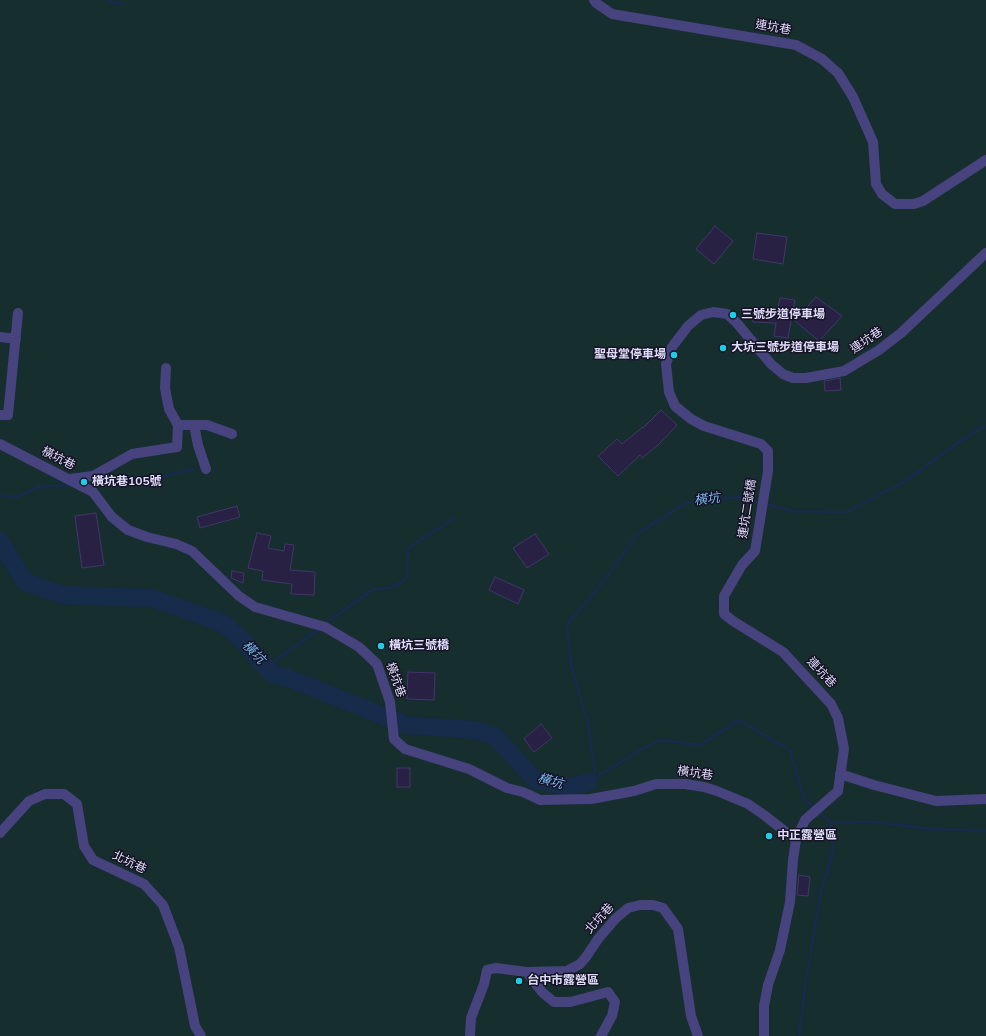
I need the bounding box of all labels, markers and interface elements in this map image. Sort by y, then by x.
street label: 連坑巷 [754,18,792,38]
place label: 三號步道停車場 [741,308,825,322]
marker: 三號步道停車場 [728,310,738,320]
street label: 連坑巷 [848,325,886,357]
place label: 大坑三號步道停車場 [731,341,839,355]
marker: 大坑三號步道停車場 [718,343,728,353]
place label: 聖母堂停車場 [594,348,666,362]
marker: 聖母堂停車場 [669,350,679,360]
street label: 橫坑巷 [39,444,77,474]
place label: 橫坑巷105號 [92,475,162,489]
marker: 橫坑巷105號 [79,477,89,487]
street label: 連坑二號橋 [736,478,760,540]
water label: 橫坑 [693,491,721,509]
water label: 橫坑 [238,638,268,668]
place label: 橫坑三號橋 [389,639,449,653]
marker: 橫坑三號橋 [376,641,386,651]
street label: 連坑巷 [803,655,839,691]
street label: 橫坑巷 [382,661,408,699]
street label: 橫坑巷 [676,764,714,784]
water label: 橫坑 [535,771,565,793]
place label: 中正露營區 [777,829,837,843]
marker: 中正露營區 [764,831,774,841]
street label: 北坑巷 [110,849,148,877]
street label: 北坑巷 [583,901,617,937]
place label: 台中市露營區 [527,974,599,988]
marker: 台中市露營區 [514,976,524,986]

